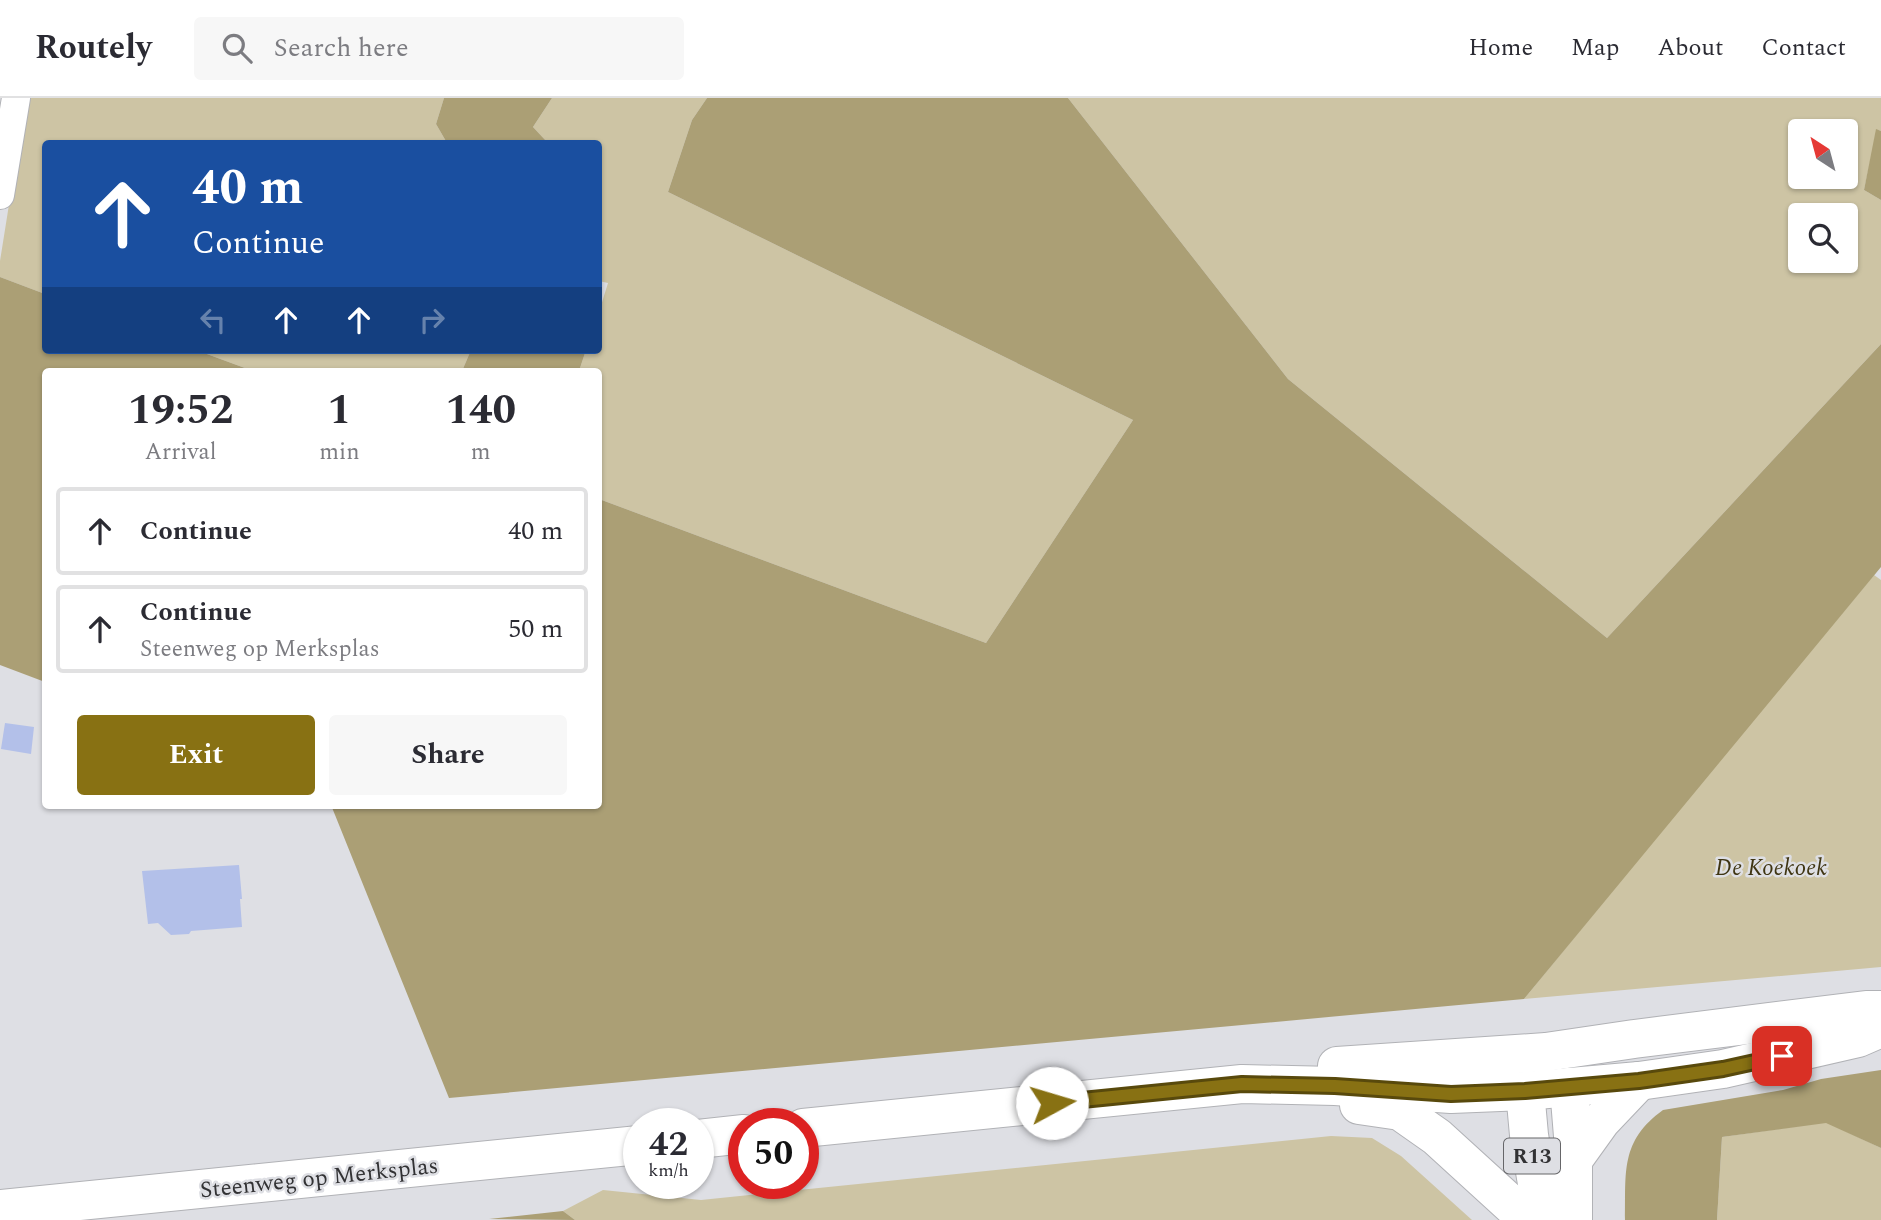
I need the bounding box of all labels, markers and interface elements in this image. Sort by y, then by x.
search box [194,17,684,80]
text: Routely [35,23,152,73]
text: Search here [274,28,409,68]
icon: search [218,29,256,67]
text: Home [1468,30,1533,66]
text: Map [1571,30,1619,66]
text: About [1657,30,1723,66]
text: Contact [1761,30,1846,66]
north arrow [1788,119,1858,189]
map controls [1788,119,1858,273]
text: 40 m [192,151,303,226]
icon: ahead [77,168,168,259]
button: search [1788,203,1858,273]
text: Continue [192,219,325,268]
icon: left [194,301,232,339]
icon: ahead [267,301,305,339]
icon: ahead [340,301,378,339]
icon: right [413,301,451,339]
text: 19:52 [128,379,233,442]
text: 1 [328,379,351,442]
text: 140 [445,379,516,442]
text: Arrival [145,435,216,470]
text: min [319,435,360,470]
text: m [471,435,491,470]
text: Continue [140,511,252,551]
text: 40 m [508,511,563,551]
icon: ahead [81,512,119,550]
text: Continue [140,592,252,632]
text: 50 m [508,609,563,649]
icon: ahead [81,610,119,648]
text: Steenweg op Merksplas [140,632,380,667]
button: Exit [77,715,315,795]
button: Share [329,715,567,795]
park label: De Koekoek [1715,851,1827,886]
pin [1752,1026,1812,1086]
icon: arrive [1763,1037,1801,1075]
position arrow [1015,1066,1089,1140]
speed limit sign: 50 [728,1108,819,1199]
text: 42 [649,1118,688,1171]
road number: R13 [1504,1138,1560,1174]
street label: Steenweg op Merksplas [198,1149,440,1208]
text: km/h [648,1157,689,1184]

